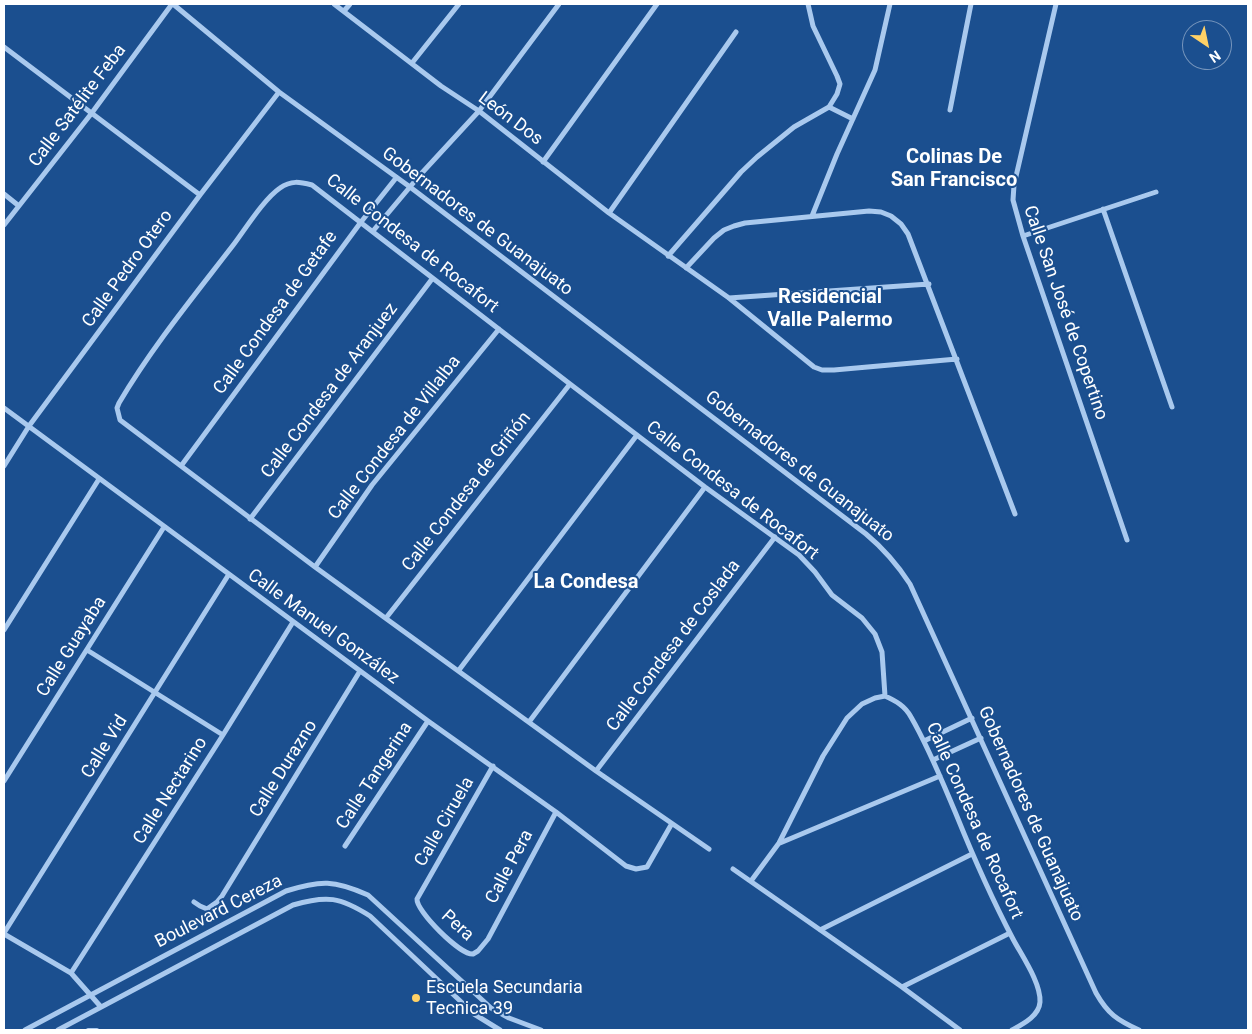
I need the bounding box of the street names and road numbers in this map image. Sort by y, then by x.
street label: Calle Satélite Feba [25,40,131,172]
street label: León Dos [473,88,547,150]
street label: Gobernadores de Guanajuato [377,143,577,301]
street label: Calle Condesa de Rocafort [321,170,503,318]
street label: Calle San José de Copertino [1018,203,1112,423]
street label: Calle Pedro Otero [78,206,178,332]
street label: Calle Condesa de Getafe [209,227,343,399]
street label: Calle Condesa de Aranjuez [257,299,403,483]
street label: Calle Condesa de Villalba [324,352,466,524]
street label: Gobernadores de Guanajuato [700,387,898,547]
street label: Calle Condesa de Griñón [398,408,536,576]
street label: Calle Condesa de Rocafort [641,417,823,565]
street label: Calle Condesa de Coslada [602,556,746,736]
street label: Calle Manuel González [243,565,403,689]
street label: Calle Guayaba [33,593,111,701]
street label: Gobernadores de Guanajuato [973,703,1087,925]
street label: Calle Vid [77,711,133,783]
street label: Calle Durazno [246,716,322,822]
street label: Calle Tangerina [332,718,418,834]
street label: Calle Condesa de Rocafort [921,719,1027,923]
street label: Calle Nectarino [129,733,213,849]
street label: Calle Ciruela [411,773,479,871]
street label: Calle Pera [482,826,538,908]
street label: Boulevard Cereza [152,871,286,953]
street label: Pera [436,906,478,946]

